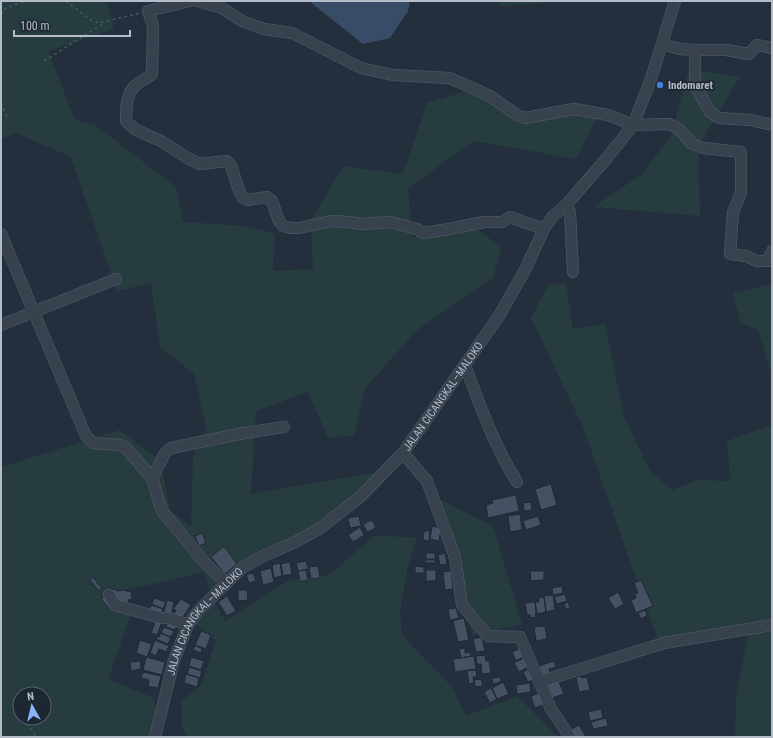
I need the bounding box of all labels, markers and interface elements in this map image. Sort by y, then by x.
scale bar [14,12,130,38]
text: 100 m [20,19,50,33]
place label: Indomaret [668,79,713,92]
marker: Indomaret [655,80,665,90]
street label: JALAN CICANGKAL–MALOKO [401,340,486,454]
street label: JALAN CICANGKAL–MALOKO [164,565,246,677]
north arrow [12,686,52,726]
text: N [26,690,35,703]

